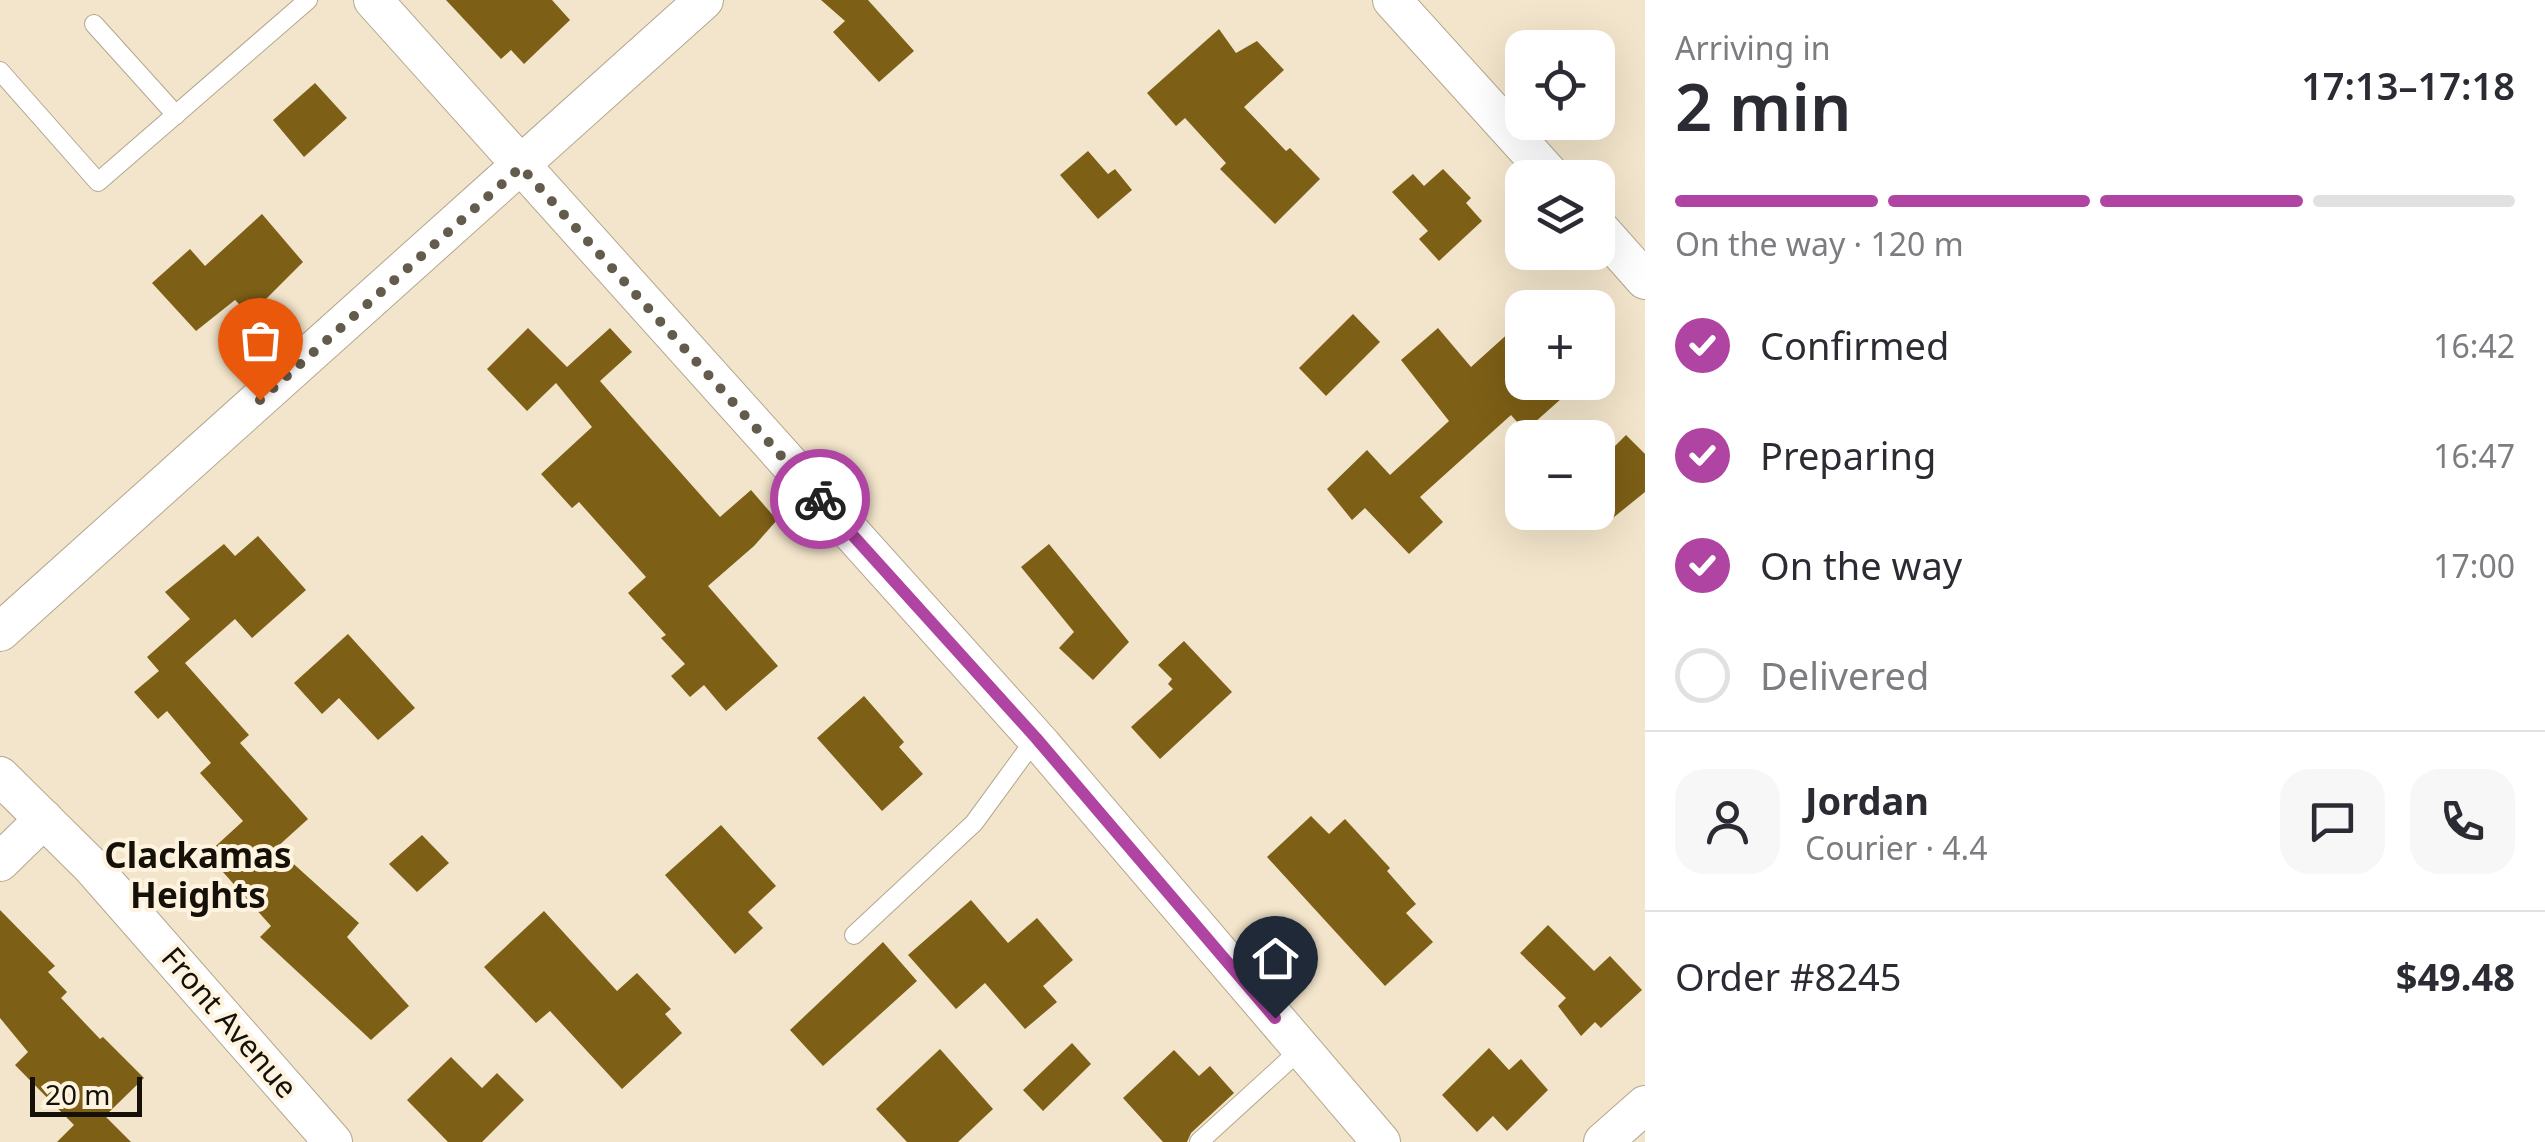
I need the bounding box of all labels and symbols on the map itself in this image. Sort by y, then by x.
pin [218,298,303,401]
courier [770,449,870,549]
district label: Clackamas Heights [104,831,292,918]
pin [1233,916,1318,1019]
street label: Front Avenue [153,938,307,1106]
scale bar [30,1072,142,1116]

